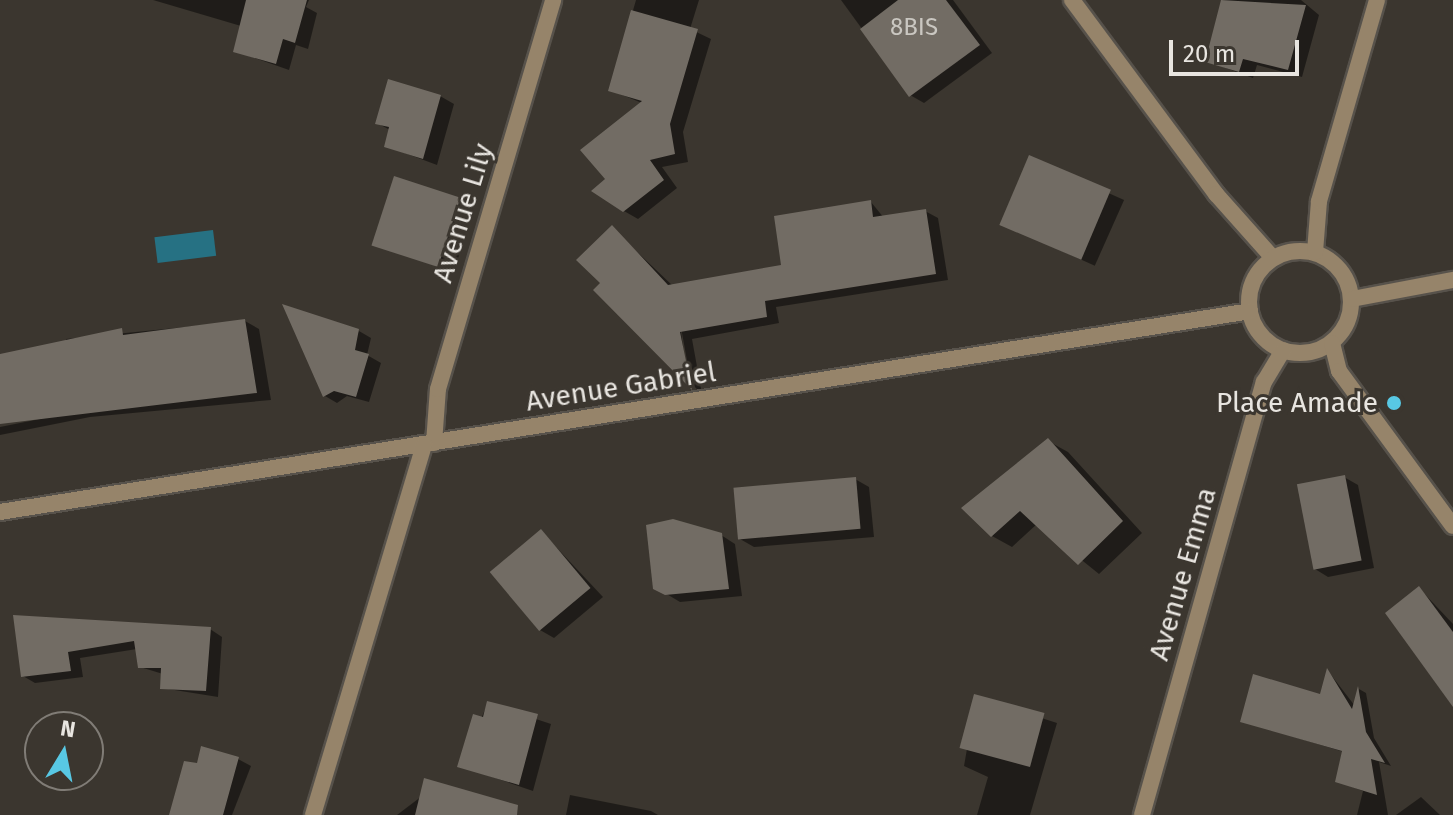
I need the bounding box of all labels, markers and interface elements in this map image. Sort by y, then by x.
house number: 8BIS [890,14,938,42]
scale bar [1173,24,1303,74]
text: 20 m [1183,40,1235,68]
street label: Avenue Lily [426,139,500,287]
street label: Avenue Gabriel [524,355,718,419]
place label: Place Amade [1216,386,1378,420]
marker: Place Amade [1385,394,1403,412]
street label: Avenue Emma [1142,484,1224,664]
north arrow [24,711,104,791]
text: N [58,714,77,743]

